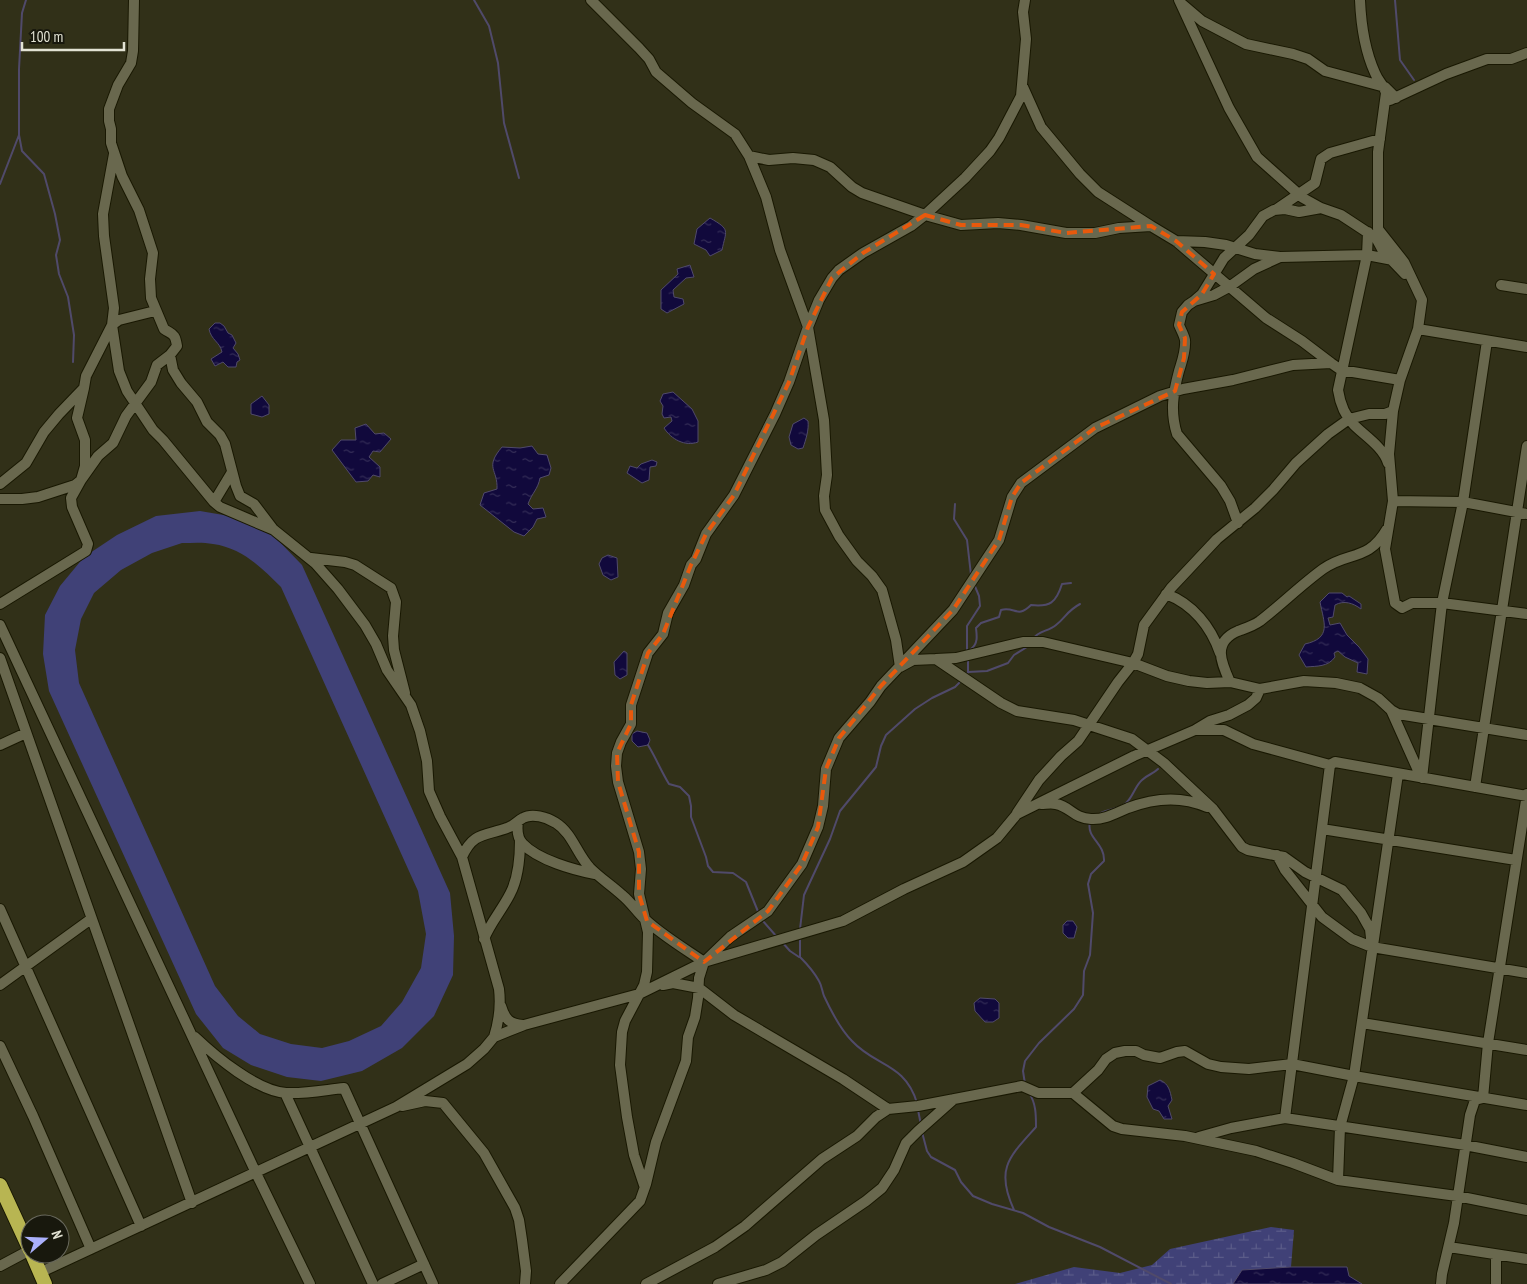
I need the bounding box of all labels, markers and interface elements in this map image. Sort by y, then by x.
scale bar [22,20,125,52]
text: 100 m [30,27,63,46]
north arrow [20,1214,70,1264]
text: N [48,1228,67,1241]

